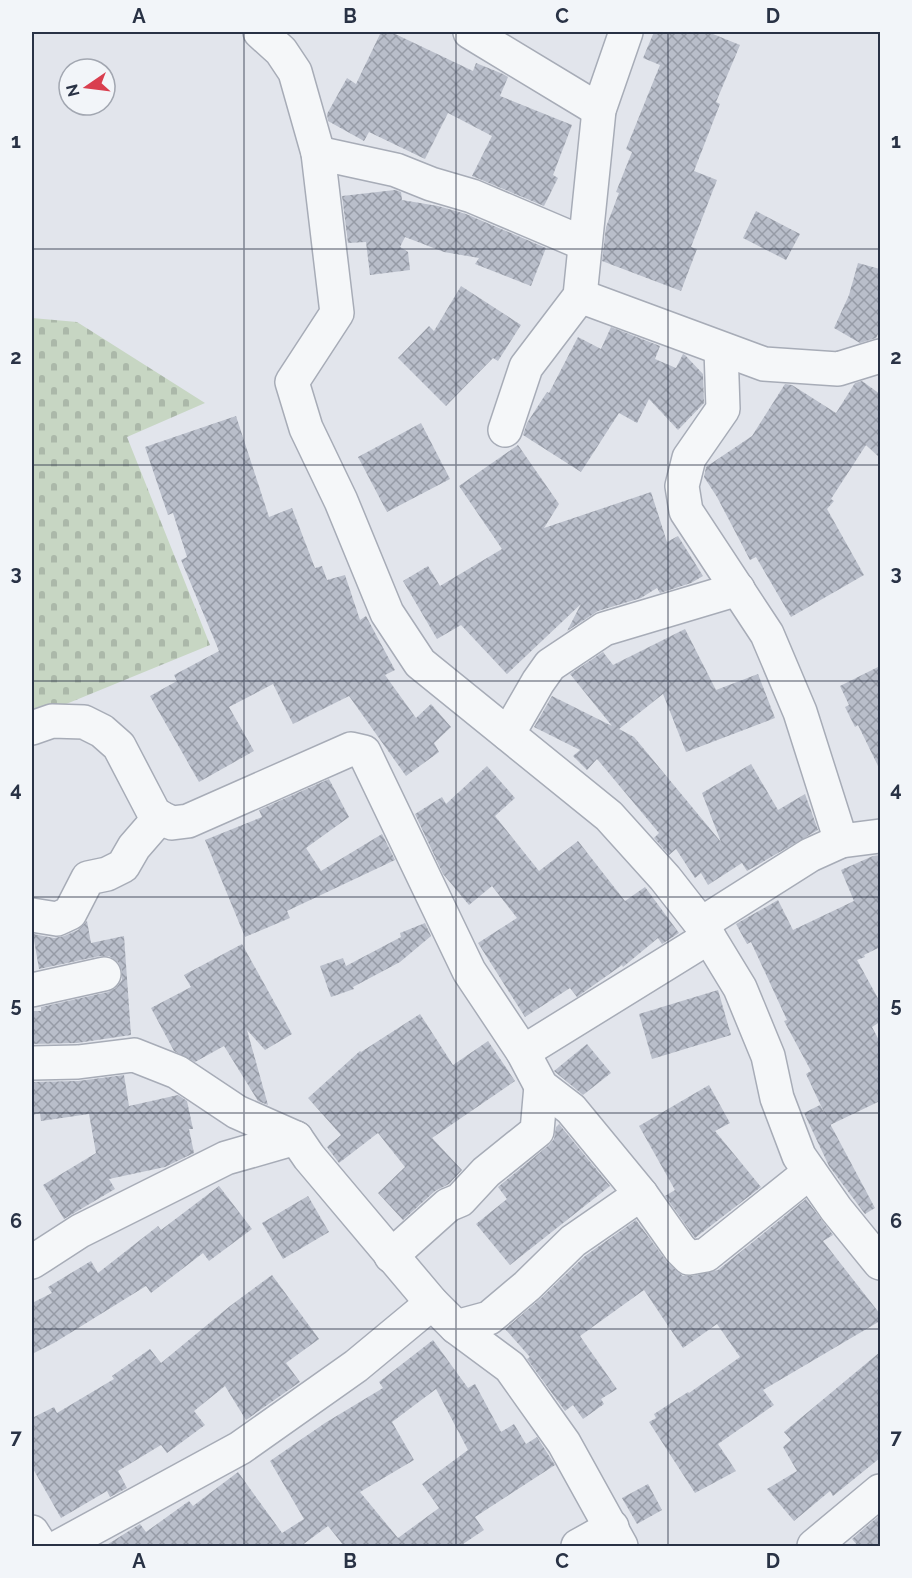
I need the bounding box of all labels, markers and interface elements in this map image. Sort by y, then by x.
text: A [132,4,146,28]
text: B [343,4,357,28]
text: C [555,4,569,28]
text: D [766,4,780,28]
north arrow [57,57,117,117]
text: N [62,82,84,99]
text: 1 [11,129,21,153]
text: 1 [891,129,901,153]
text: 2 [10,345,22,369]
text: 2 [890,345,902,369]
text: 3 [10,561,22,585]
text: 3 [890,561,902,585]
text: 4 [10,777,22,801]
text: 4 [890,777,902,801]
text: 5 [10,993,22,1017]
text: 5 [890,993,902,1017]
text: 6 [10,1209,22,1233]
text: 6 [890,1209,902,1233]
text: 7 [10,1425,22,1449]
text: 7 [890,1425,902,1449]
text: A [132,1549,146,1573]
text: B [343,1549,357,1573]
text: C [555,1549,569,1573]
text: D [766,1549,780,1573]

